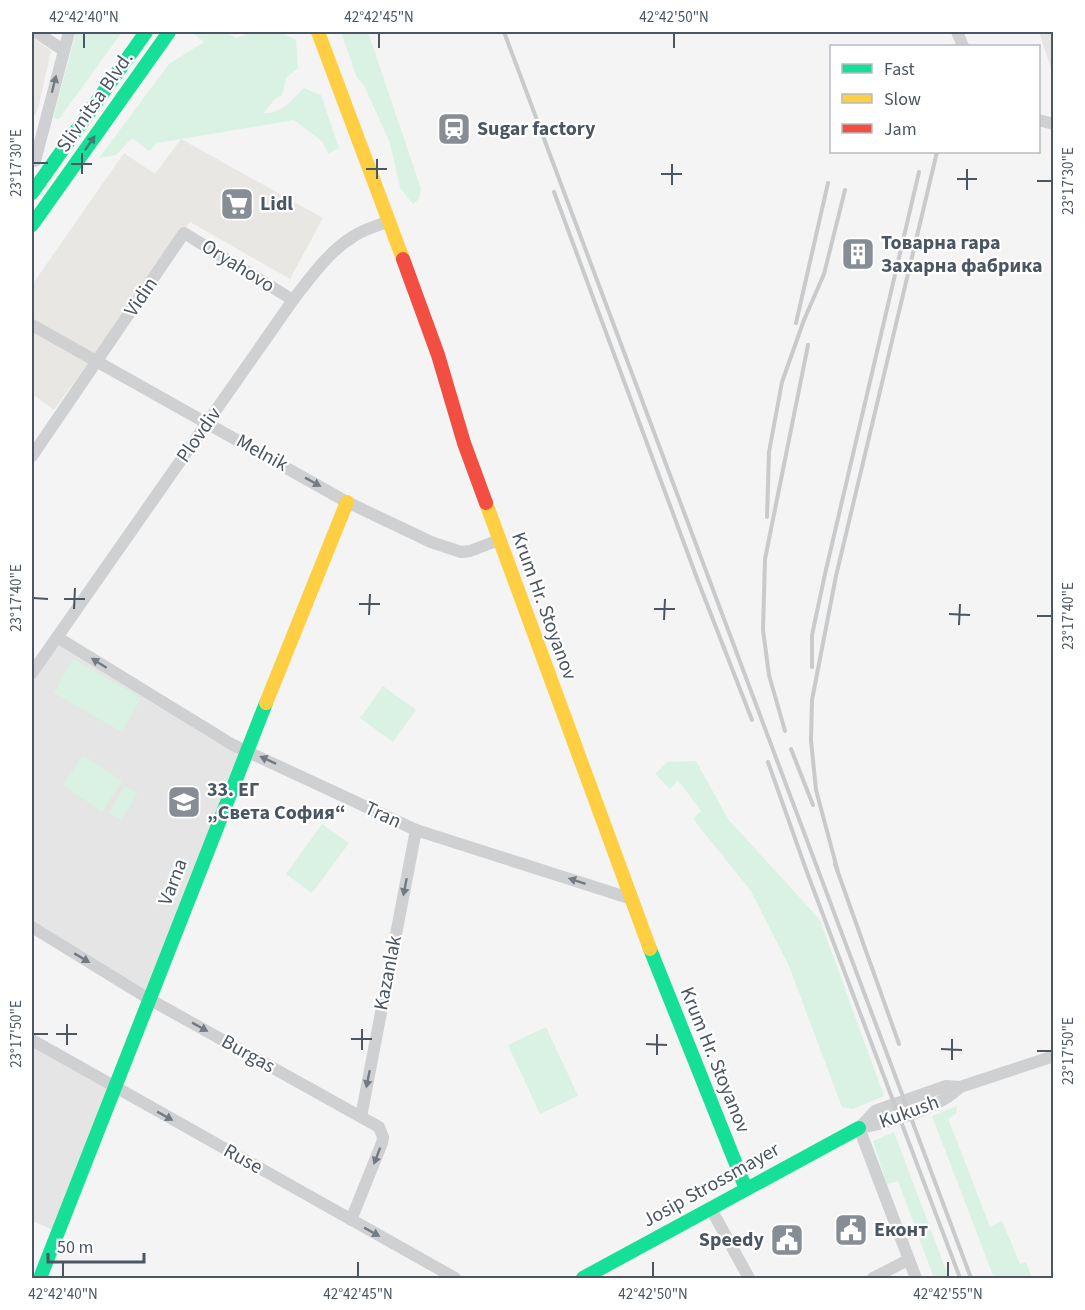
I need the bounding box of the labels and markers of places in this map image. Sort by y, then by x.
station icon: Sugar factory [436,111,472,147]
place label: Sugar factory [477,115,596,143]
supermarket icon: Lidl [219,186,255,222]
place label: Lidl [260,190,293,218]
place label: Товарна гара Захарна фабрика [881,229,1042,280]
building icon: Товарна гара Захарна фабрика [840,236,876,272]
place label: 33. ЕГ „Света София“ [207,776,346,827]
school or university icon: 33. ЕГ „Света София“ [166,784,202,820]
public building icon: Еконт [833,1212,869,1248]
place label: Еконт [874,1216,928,1244]
public building icon: Speedy [769,1222,805,1258]
place label: Speedy [699,1226,765,1254]

